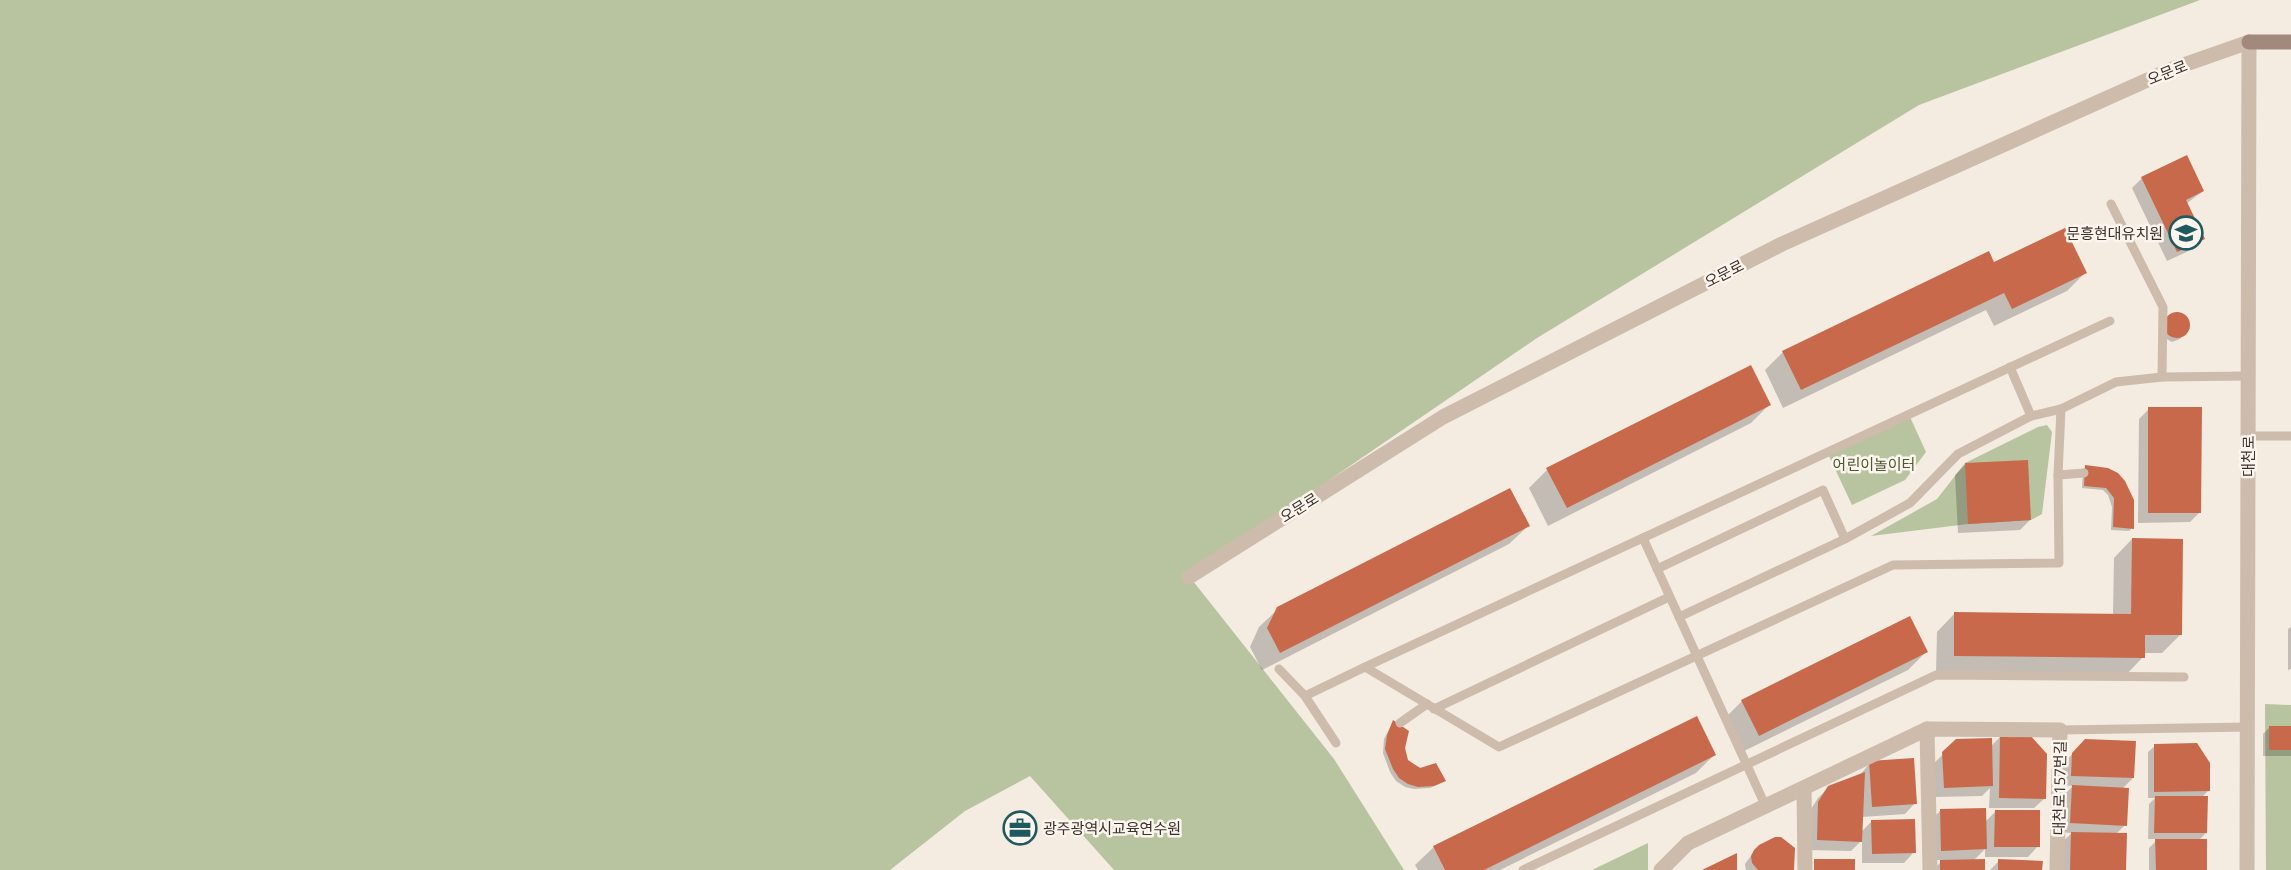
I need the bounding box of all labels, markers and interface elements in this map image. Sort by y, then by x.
street label: 오문로 [2144,55,2190,89]
school or university icon: 문흥현대유치원 [2168,215,2204,251]
place label: 문흥현대유치원 [2066,223,2163,243]
street label: 오문로 [1701,255,1747,291]
street label: 대천로 [2238,435,2258,477]
park label: 어린이놀이터 [1833,454,1915,474]
street label: 오문로 [1276,488,1322,526]
street label: 대천로157번길 [2048,740,2070,836]
office icon: 광주광역시교육연수원 [1002,810,1038,846]
place label: 광주광역시교육연수원 [1043,818,1181,838]

